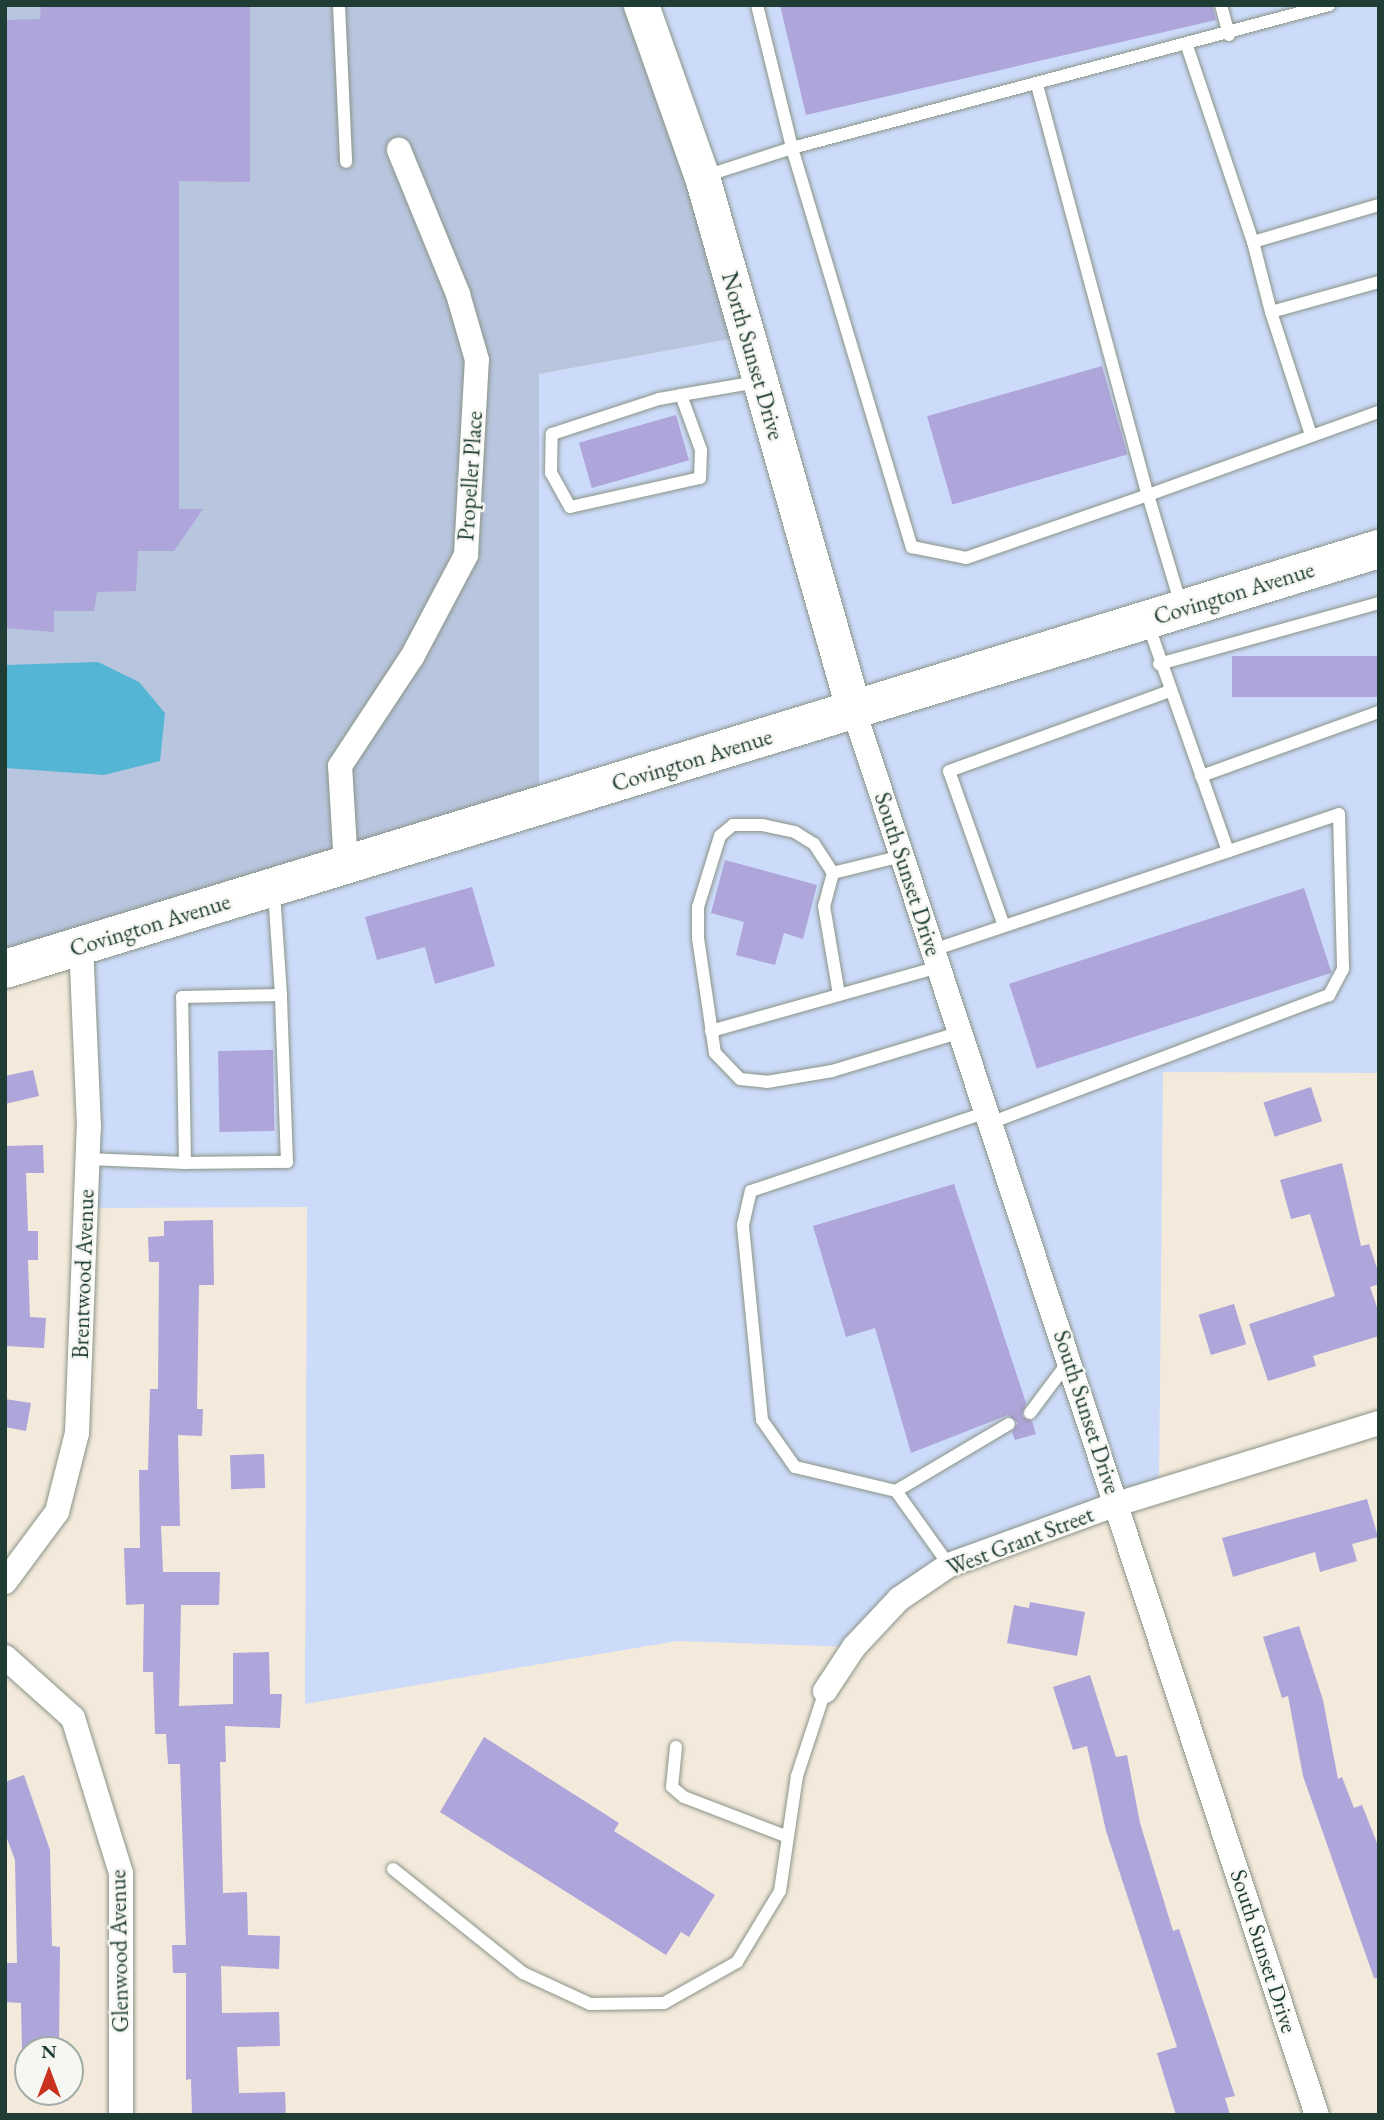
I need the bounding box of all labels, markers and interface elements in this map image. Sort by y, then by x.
street label: North Sunset Drive [716,269,790,443]
street label: Propeller Place [452,410,488,542]
street label: Covington Avenue [1150,555,1318,631]
street label: Covington Avenue [608,722,776,798]
street label: South Sunset Drive [869,789,947,959]
street label: Covington Avenue [66,887,234,963]
street label: Brentwood Avenue [66,1189,100,1359]
street label: South Sunset Drive [1048,1327,1126,1497]
street label: West Grant Street [943,1500,1097,1582]
street label: South Sunset Drive [1225,1866,1303,2036]
street label: Glenwood Avenue [104,1869,134,2033]
north arrow [14,2036,84,2106]
text: N [41,2039,57,2064]

